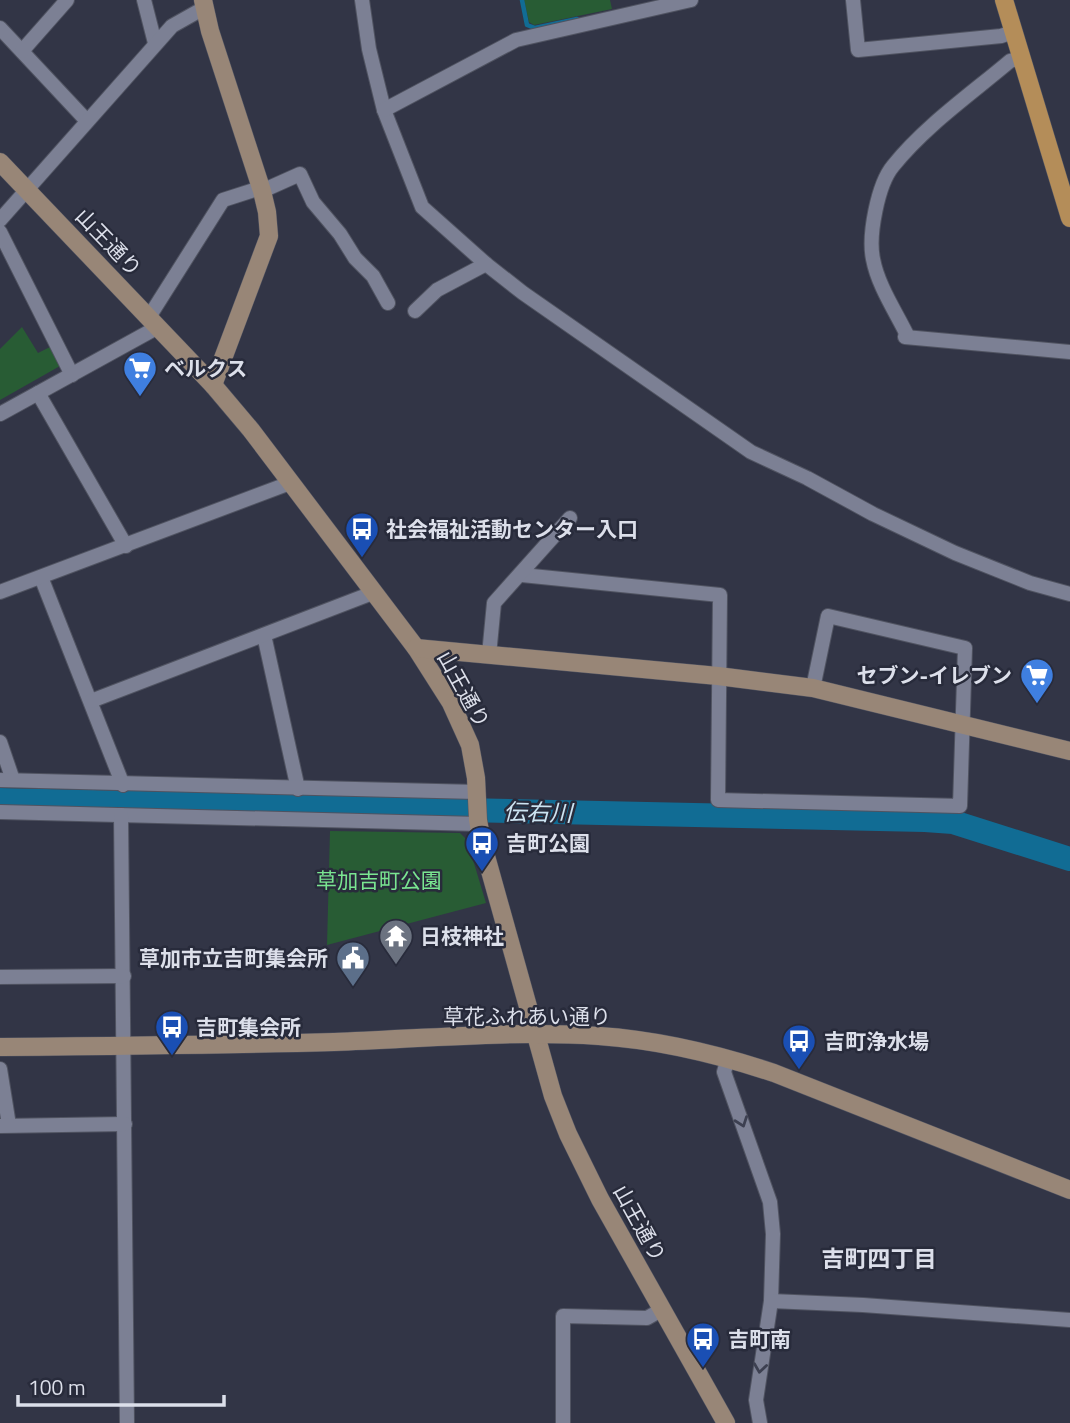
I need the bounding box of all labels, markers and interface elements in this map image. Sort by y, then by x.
street label: 山王通り [68,201,150,283]
supermarket icon: ベルクス [121,349,159,398]
place label: ベルクス [164,352,247,384]
bus stop icon: 社会福祉活動センター入口 [343,510,381,559]
place label: 社会福祉活動センター入口 [386,513,638,545]
street label: 山王通り [430,645,498,733]
supermarket icon: セブン-イレブン [1018,656,1056,705]
place label: セブン-イレブン [856,659,1012,691]
water label: 伝右川 [503,794,576,830]
bus stop icon: 吉町公園 [463,824,501,873]
place label: 吉町公園 [506,827,590,859]
park label: 草加吉町公園 [316,864,442,896]
temple icon: 日枝神社 [377,917,415,966]
place label: 日枝神社 [420,920,504,952]
public building icon: 草加市立吉町集会所 [334,939,372,988]
place label: 草加市立吉町集会所 [139,942,328,974]
street label: 草花ふれあい通り [443,1000,611,1032]
bus stop icon: 吉町集会所 [153,1008,191,1057]
place label: 吉町集会所 [196,1011,301,1043]
bus stop icon: 吉町浄水場 [780,1022,818,1071]
place label: 吉町浄水場 [824,1025,929,1057]
one-way arrow [733,1116,747,1128]
street label: 山王通り [606,1179,674,1267]
district label: 吉町四丁目 [822,1241,937,1276]
bus stop icon: 吉町南 [684,1320,722,1369]
place label: 吉町南 [728,1323,791,1355]
one-way arrow [753,1362,768,1374]
scale bar [18,1364,224,1408]
text: 100 m [28,1371,85,1403]

